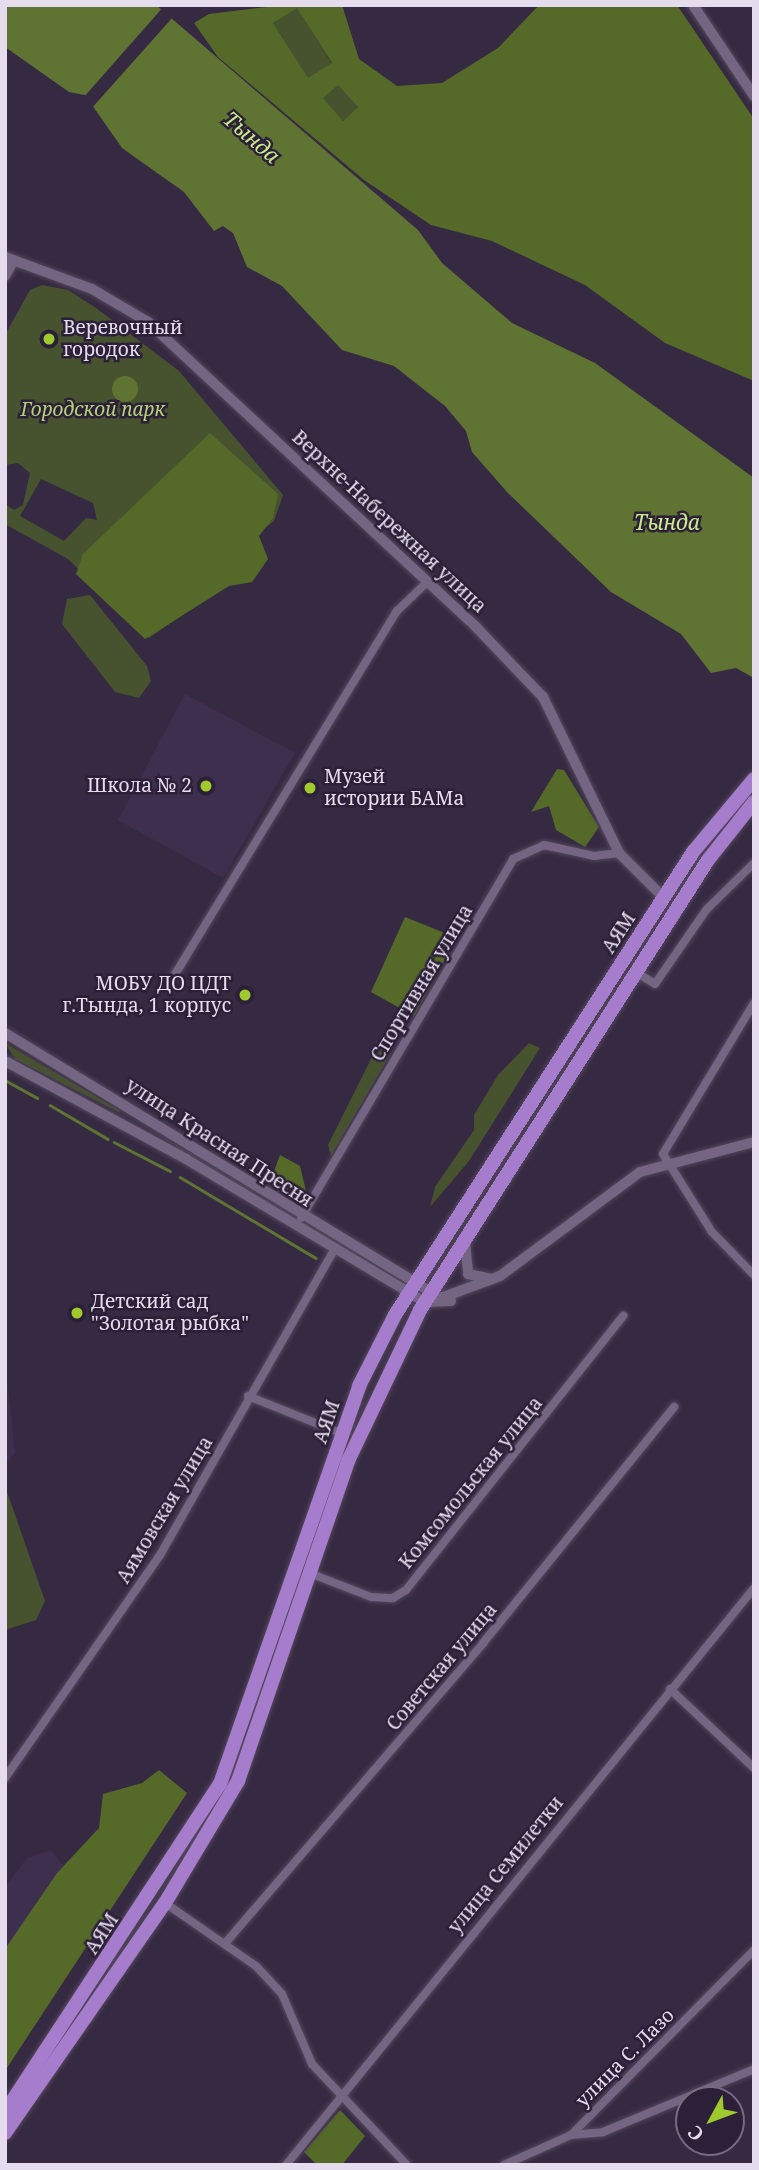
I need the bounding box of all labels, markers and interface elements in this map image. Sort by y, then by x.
water label: Тында [219,106,285,168]
place label: Веревочный городок [63,317,182,361]
marker: Веревочный городок [41,331,57,347]
park label: Городской парк [21,399,165,421]
street label: Верхне-Набережная улица [287,426,491,618]
water label: Тында [634,509,700,535]
place label: Музей истории БАМа [324,766,464,810]
place label: Школа № 2 [87,775,192,797]
marker: Школа № 2 [198,778,214,794]
marker: Музей истории БАМа [302,780,318,796]
street label: Спортивная улица [366,901,478,1065]
street label: АЯМ [597,908,641,958]
place label: МОБУ ДО ЦДТ г.Тында, 1 корпус [62,973,231,1017]
marker: МОБУ ДО ЦДТ г.Тында, 1 корпус [237,987,253,1003]
street label: улица Красная Пресня [121,1074,317,1212]
place label: Детский сад "Золотая рыбка" [91,1291,249,1335]
marker: Детский сад "Золотая рыбка" [69,1305,85,1321]
street label: Комсомольская улица [395,1392,547,1574]
street label: АЯМ [309,1397,345,1447]
street label: Аямовская улица [112,1432,218,1588]
street label: Советская улица [382,1599,502,1735]
street label: улица Семилетки [444,1792,568,1938]
street label: АЯМ [80,1909,124,1959]
street label: улица С. Лазо [571,2004,679,2112]
north arrow [675,2086,745,2156]
text: С [682,2120,710,2147]

